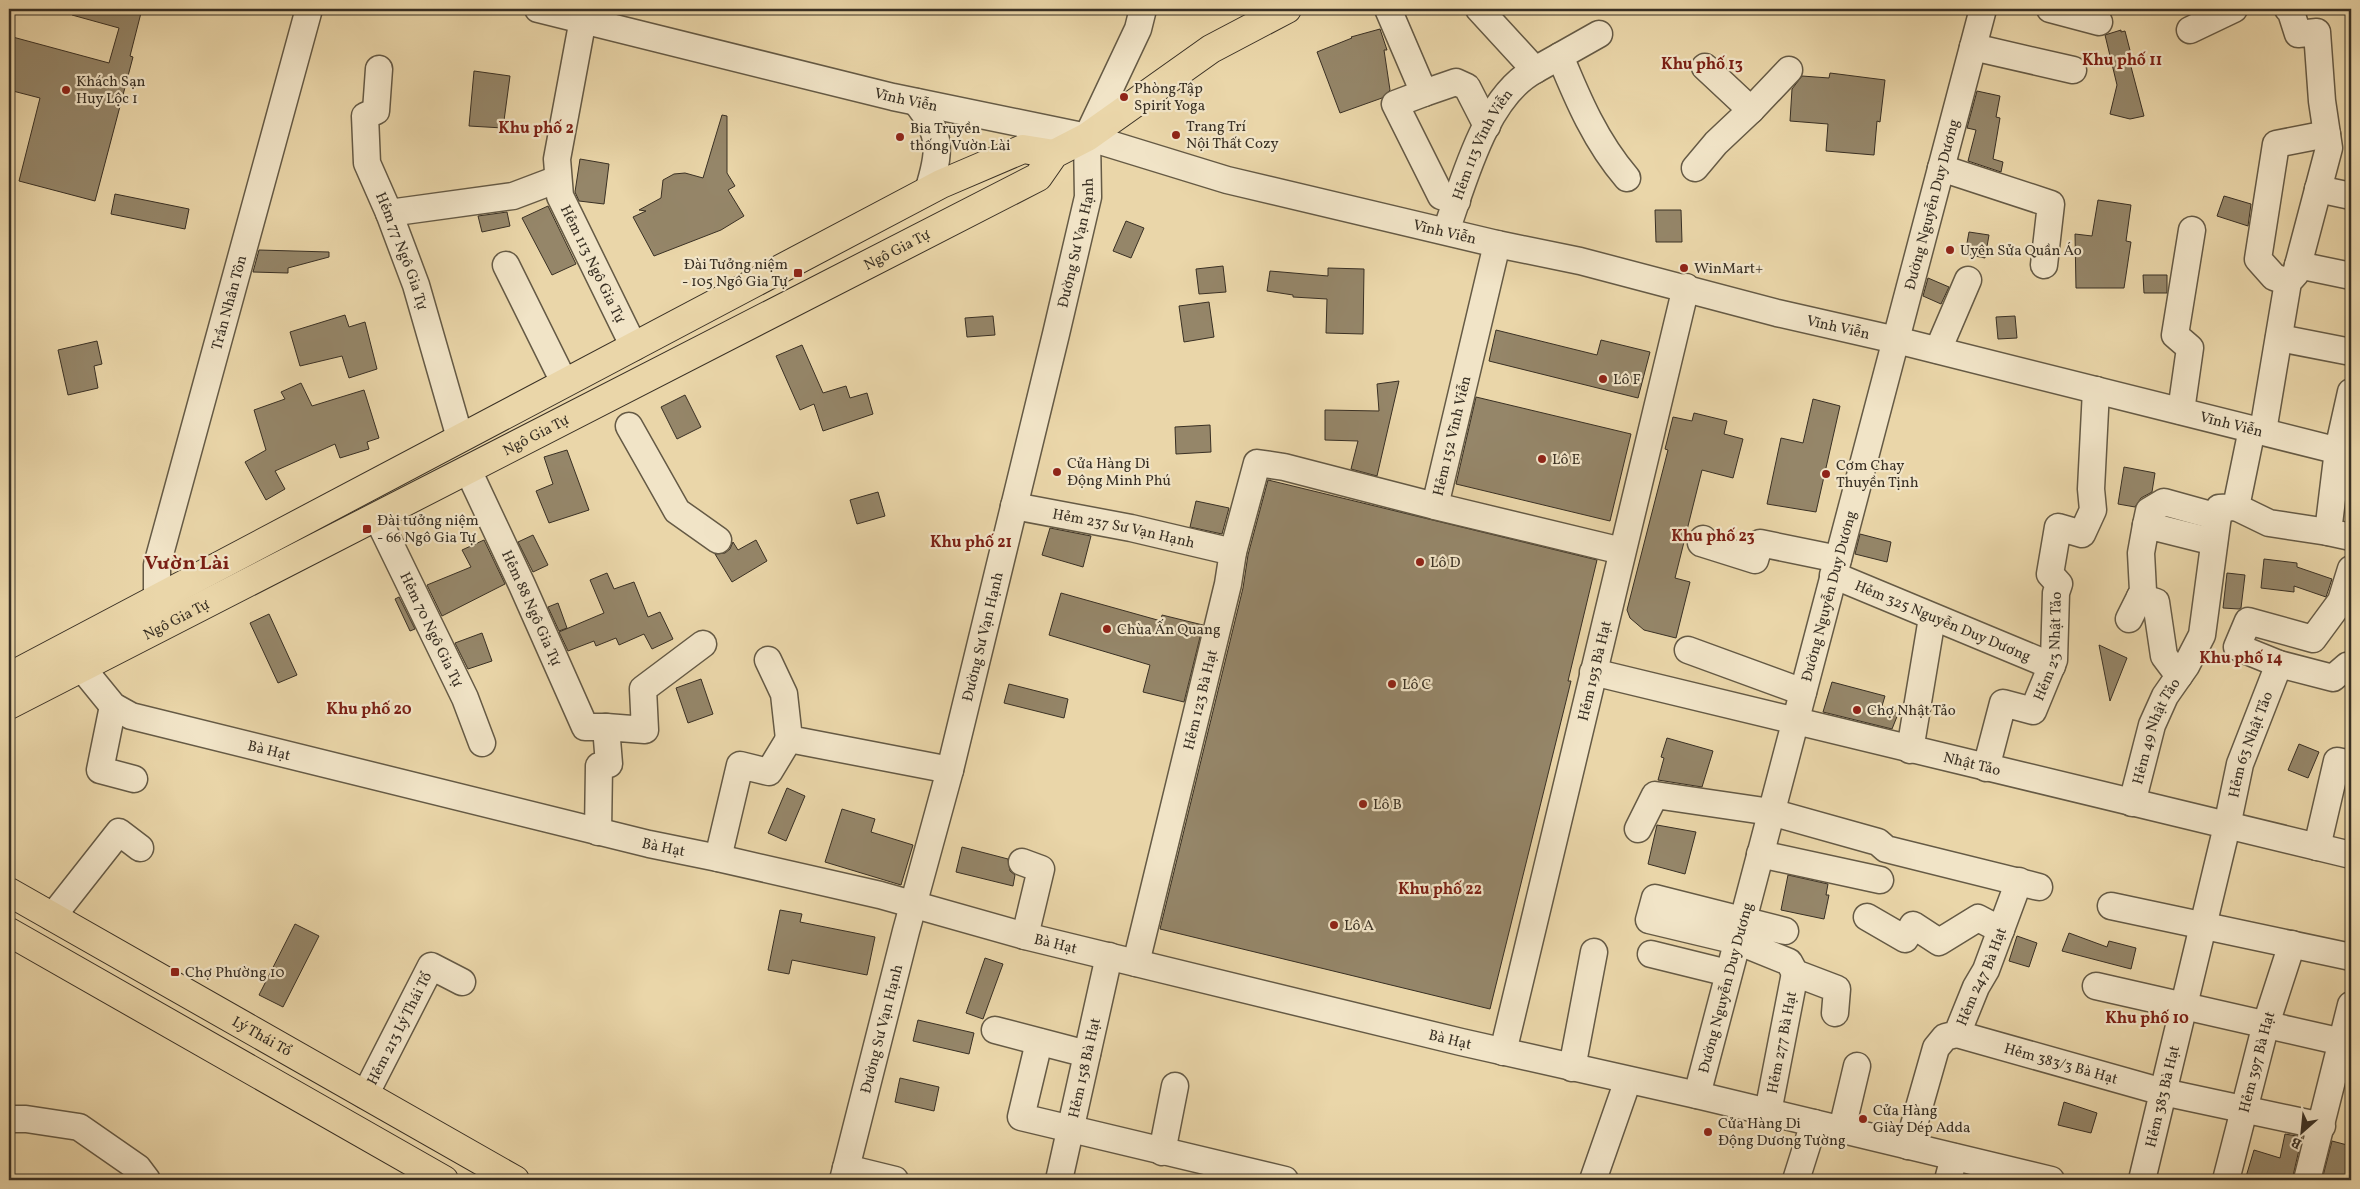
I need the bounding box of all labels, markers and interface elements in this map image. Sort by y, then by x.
district label: Khu phố 11 [2082,50,2162,72]
district label: Khu phố 13 [1661,54,1743,76]
place label: Khách Sạn Huy Lộc 1 [76,72,146,110]
place label: Phòng Tập Spirit Yoga [1134,79,1205,117]
marker: Khách Sạn Huy Lộc 1 [60,84,72,96]
street label: Vĩnh Viễn [872,84,939,118]
street label: Hẻm 113 Vĩnh Viễn [1448,85,1519,203]
marker: Phòng Tập Spirit Yoga [1118,91,1130,103]
place label: Trang Trí Nội Thất Cozy [1186,117,1279,155]
street label: Đường Nguyễn Duy Dương [1900,117,1966,293]
district label: Khu phố 2 [498,118,574,140]
place label: Bia Truyền thống Vườn Lài [910,119,1010,157]
marker: Trang Trí Nội Thất Cozy [1170,129,1182,141]
marker: Bia Truyền thống Vườn Lài [894,131,906,143]
street label: Đường Sư Vạn Hạnh [1053,178,1100,310]
street label: Hẻm 77 Ngô Gia Tự [369,189,432,313]
street label: Hẻm 113 Ngô Gia Tự [554,202,630,327]
street label: Vĩnh Viễn [1411,215,1478,251]
street label: Ngô Gia Tự [861,225,935,277]
place label: Uyên Sửa Quần Áo [1960,241,2082,262]
marker: Uyên Sửa Quần Áo [1944,244,1956,256]
street label: Trần Nhân Tôn [207,253,253,353]
place label: Đài Tưởng niệm - 105 Ngô Gia Tự [682,255,788,293]
place label: WinMart+ [1694,259,1763,280]
marker: WinMart+ [1678,262,1690,274]
marker: Đài Tưởng niệm - 105 Ngô Gia Tự [792,267,804,279]
street label: Vĩnh Viễn [1804,311,1872,346]
place label: Lô F [1613,370,1641,391]
marker: Lô F [1597,373,1609,385]
street label: Hẻm 152 Vĩnh Viễn [1429,374,1477,498]
street label: Vĩnh Viễn [2197,407,2265,444]
street label: Ngô Gia Tự [500,410,573,462]
place label: Lô E [1552,450,1580,471]
marker: Lô E [1536,453,1548,465]
place label: Cửa Hàng Di Động Minh Phú [1067,454,1171,492]
place label: Cơm Chay Thuyền Tịnh [1836,456,1919,494]
marker: Cửa Hàng Di Động Minh Phú [1051,466,1063,478]
marker: Cơm Chay Thuyền Tịnh [1820,468,1832,480]
street label: Hẻm 237 Sư Vạn Hạnh [1051,504,1197,555]
street label: Đường Nguyễn Duy Dương [1797,508,1863,684]
place label: Đài tưởng niệm - 66 Ngô Gia Tự [377,511,479,549]
marker: Đài tưởng niệm - 66 Ngô Gia Tự [361,523,373,535]
district label: Khu phố 23 [1671,526,1755,548]
district label: Khu phố 21 [930,532,1012,554]
street label: Hẻm 88 Ngô Gia Tự [495,547,566,670]
district label: Vườn Lài [144,550,230,578]
place label: Lô D [1430,553,1460,574]
marker: Lô D [1414,556,1426,568]
street label: Hẻm 70 Ngô Gia Tự [393,569,467,691]
street label: Đường Sư Vạn Hạnh [958,570,1010,704]
street label: Hẻm 325 Nguyễn Duy Dương [1851,576,2034,668]
street label: Hẻm 23 Nhật Tảo [2029,591,2068,704]
street label: Ngô Gia Tự [140,595,214,646]
place label: Chùa Ấn Quang [1117,619,1221,641]
street label: Hẻm 193 Bà Hạt [1574,619,1618,723]
marker: Chùa Ấn Quang [1101,623,1113,635]
street label: Hẻm 123 Bà Hạt [1179,648,1224,752]
district label: Khu phố 14 [2199,648,2283,670]
street label: Hẻm 49 Nhật Tảo [2128,674,2186,787]
place label: Lô C [1402,675,1431,696]
marker: Lô C [1386,678,1398,690]
street label: Hẻm 63 Nhật Tảo [2224,689,2279,800]
district label: Khu phố 20 [326,699,412,721]
place label: Chợ Nhật Tảo [1867,701,1956,722]
marker: Chợ Nhật Tảo [1851,704,1863,716]
street label: Bà Hạt [245,736,293,767]
street label: Nhật Tảo [1941,748,2003,782]
place label: Lô B [1373,795,1402,816]
marker: Lô B [1357,798,1369,810]
street label: Bà Hạt [639,834,687,863]
district label: Khu phố 22 [1398,879,1482,901]
street label: Đường Nguyễn Duy Dương [1694,900,1759,1076]
place label: Lô A [1344,916,1374,937]
marker: Lô A [1328,919,1340,931]
street label: Hẻm 247 Bà Hạt [1952,925,2013,1029]
street label: Bà Hạt [1032,930,1079,960]
street label: Đường Sư Vạn Hạnh [856,962,909,1096]
place label: Chợ Phường 10 [185,963,284,984]
marker: Chợ Phường 10 [169,966,181,978]
street label: Hẻm 213 Lý Thái Tổ [363,969,438,1089]
street label: Hẻm 277 Bà Hạt [1763,990,1803,1095]
district label: Khu phố 10 [2105,1008,2189,1030]
street label: Hẻm 397 Bà Hạt [2235,1009,2281,1115]
street label: Lý Thái Tổ [228,1012,295,1063]
street label: Hẻm 158 Bà Hạt [1064,1016,1107,1120]
street label: Bà Hạt [1426,1025,1473,1056]
street label: Hẻm 383/3 Bà Hạt [2001,1039,2120,1091]
street label: Hẻm 383 Bà Hạt [2141,1044,2186,1150]
place label: Cửa Hàng Giày Dép Adda [1873,1101,1970,1139]
north arrow [2278,1106,2328,1156]
marker: Cửa Hàng Giày Dép Adda [1857,1113,1869,1125]
place label: Cửa Hàng Di Động Dương Tường [1718,1114,1846,1152]
marker: Cửa Hàng Di Động Dương Tường [1702,1126,1714,1138]
text: B [2288,1132,2305,1153]

